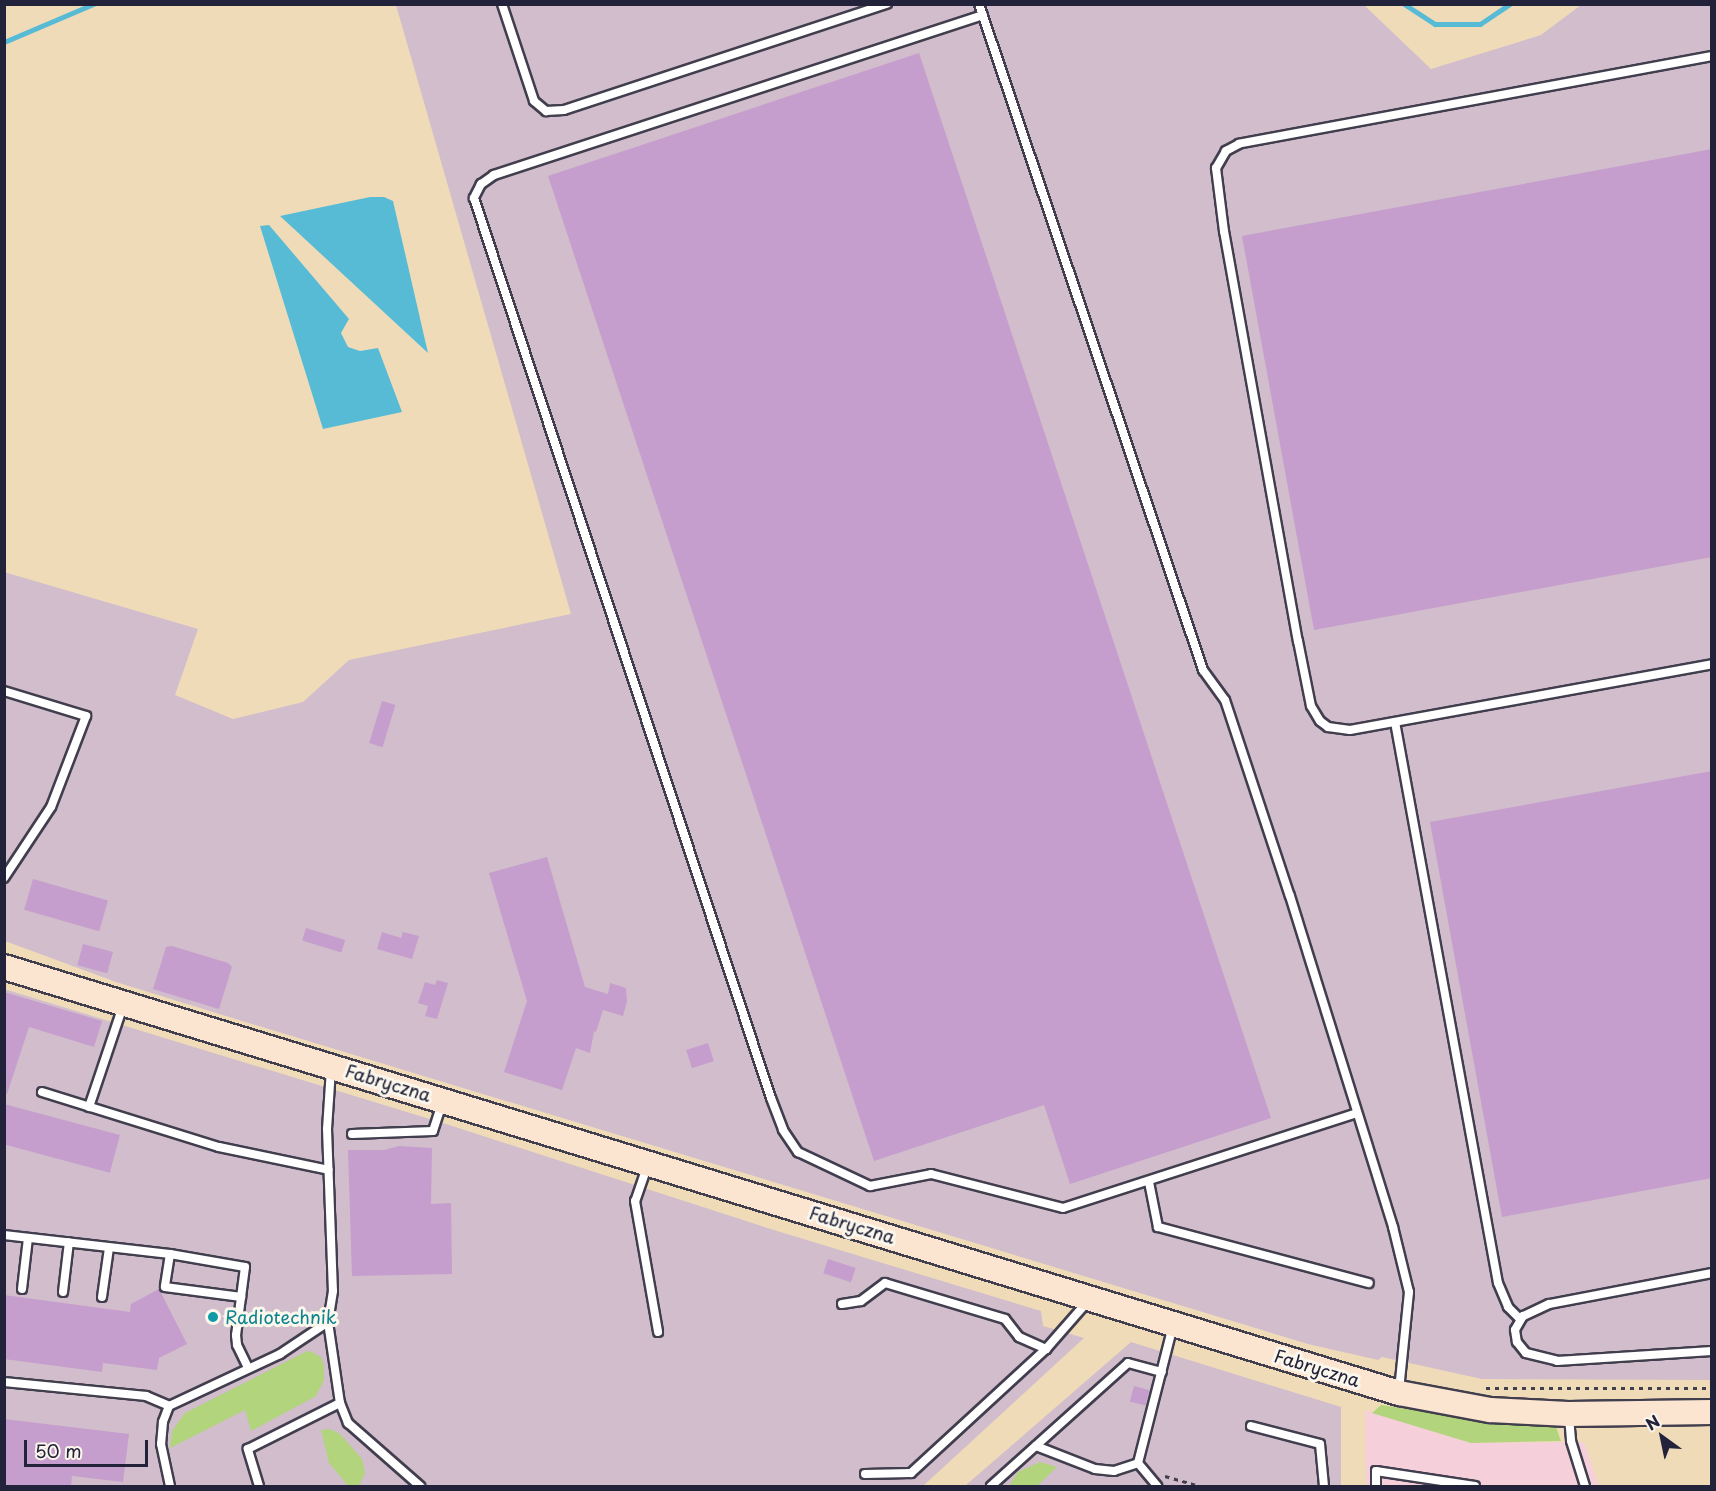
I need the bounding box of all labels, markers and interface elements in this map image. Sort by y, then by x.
street label: Fabryczna [343,1060,433,1106]
street label: Fabryczna [807,1202,897,1248]
place label: Radiotechnik [225,1306,337,1328]
marker: Radiotechnik [206,1310,220,1324]
street label: Fabryczna [1272,1345,1362,1391]
north arrow [1632,1407,1692,1467]
text: N [1640,1408,1664,1435]
scale bar [27,1428,152,1466]
text: 50 m [35,1437,82,1464]

